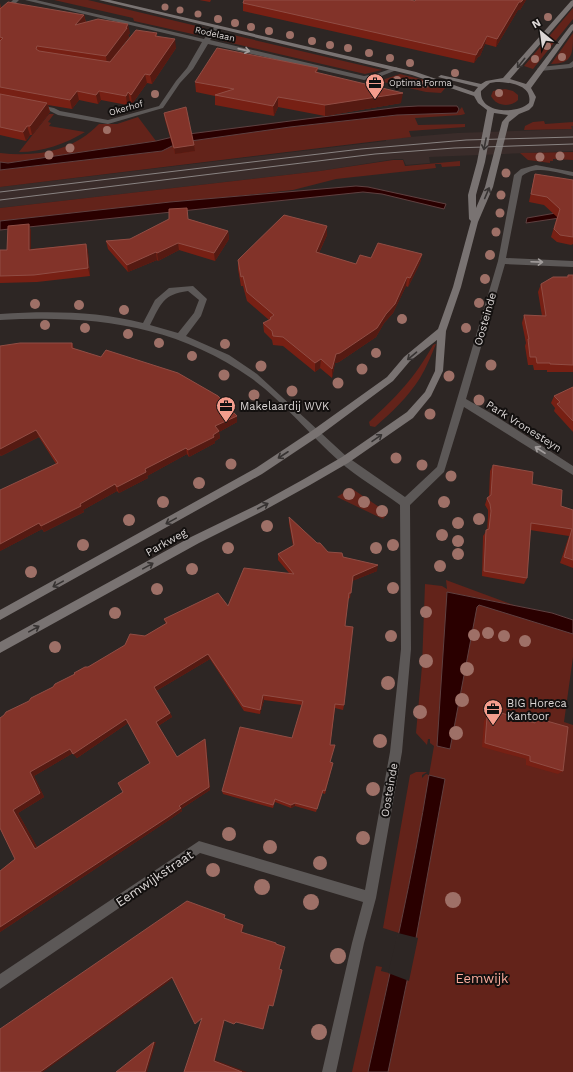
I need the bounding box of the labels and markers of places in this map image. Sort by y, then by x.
office icon: Optima Forma [364,72,386,100]
place label: Optima Forma [389,78,452,88]
office icon: Makelaardij WVK [215,395,237,423]
place label: Makelaardij WVK [240,400,329,413]
place label: BIG Horeca Kantoor [507,697,567,723]
office icon: BIG Horeca Kantoor [482,698,504,726]

